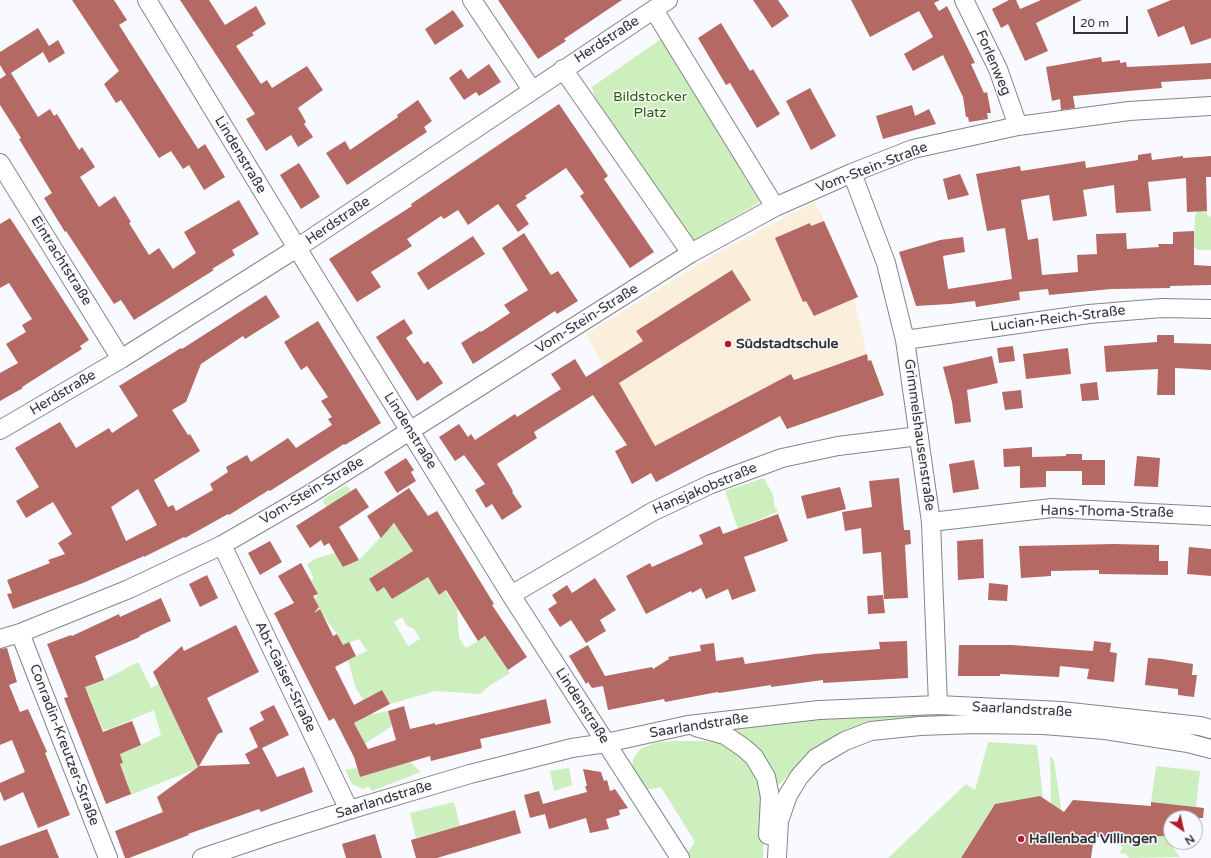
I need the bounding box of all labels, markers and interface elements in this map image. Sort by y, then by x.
scale bar [1075,8,1130,34]
street label: Herdstraße [571,13,643,67]
text: 20 m [1080,16,1109,30]
street label: Forlenweg [972,28,1014,98]
park label: Bildstocker Platz [613,89,687,122]
street label: Lindenstraße [210,113,270,197]
street label: Vom-Stein-Straße [814,139,930,197]
street label: Herdstraße [303,193,373,249]
street label: Eintrachtstraße [27,213,95,309]
street label: Vom-Stein-Straße [532,281,642,357]
street label: Lucian-Reich-Straße [990,302,1126,336]
place label: Südstadtschule [736,336,839,352]
marker: Südstadtschule [723,339,733,349]
street label: Grimmelshausenstraße [900,358,938,512]
street label: Herdstraße [27,367,99,419]
street label: Lindenstraße [380,390,440,472]
street label: Vom-Stein-Straße [257,453,367,529]
street label: Hansjakobstraße [650,459,760,519]
street label: Hans-Thoma-Straße [1040,502,1174,522]
street label: Abt-Gaiser-Straße [251,619,319,735]
street label: Conradin-Kreutzer-Straße [25,662,103,828]
street label: Lindenstraße [551,665,613,747]
street label: Saarlandstraße [972,699,1072,721]
street label: Saarlandstraße [648,710,750,742]
street label: Saarlandstraße [334,777,434,823]
north arrow [1163,810,1203,850]
place label: Hallenbad Villingen [1029,831,1157,847]
text: N [1182,832,1197,847]
marker: Hallenbad Villingen [1016,834,1026,844]

